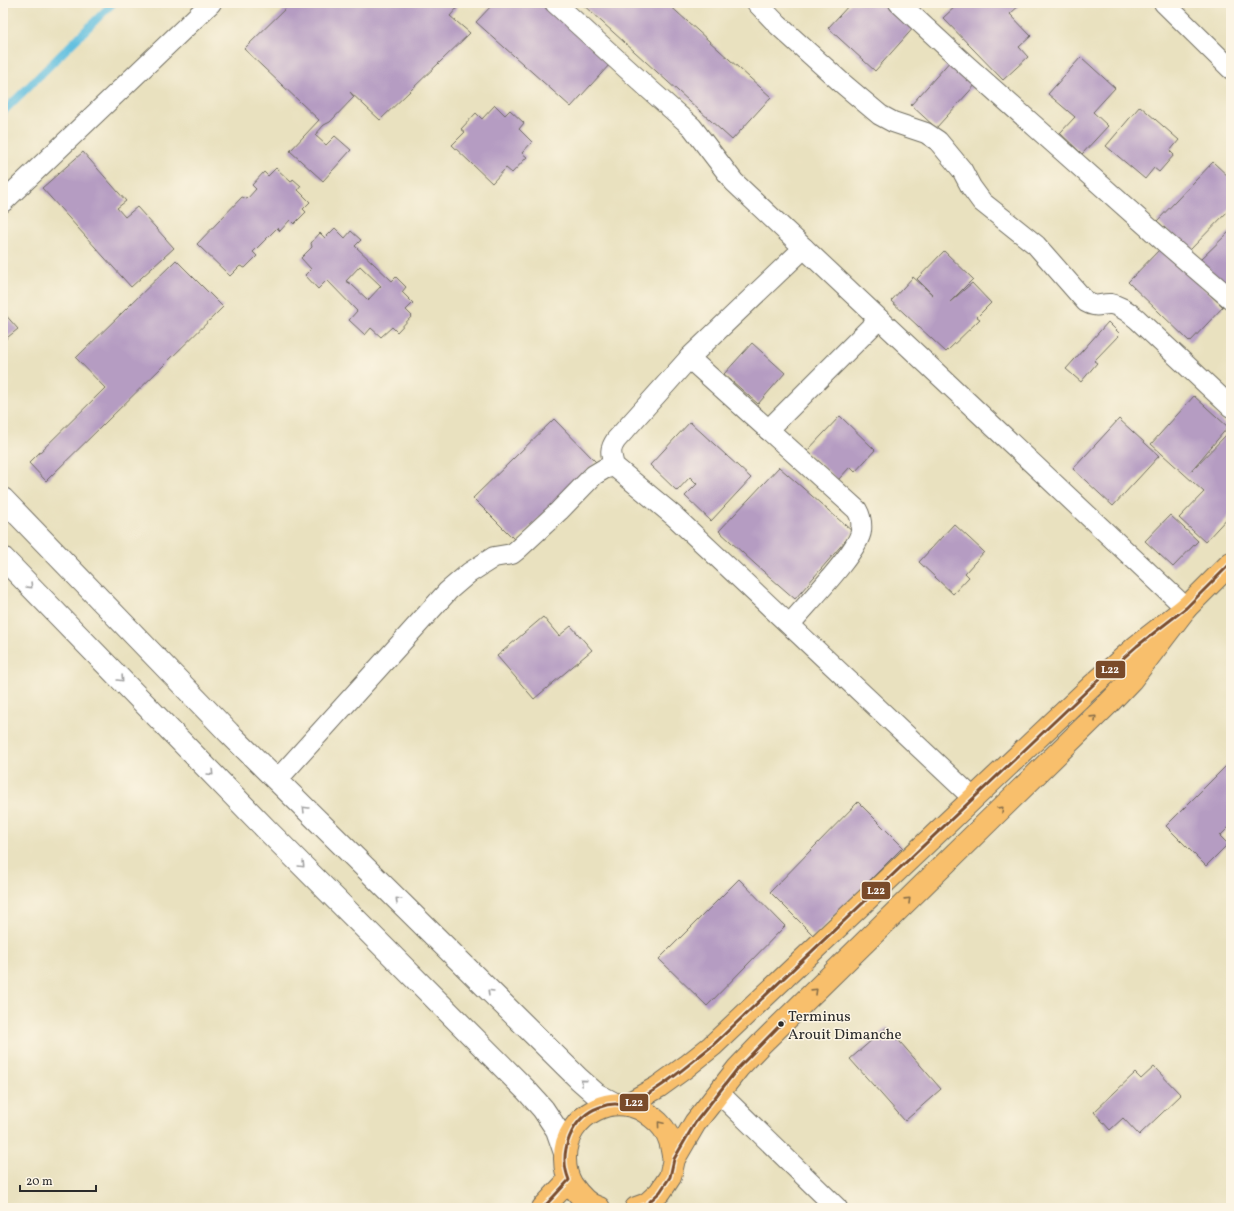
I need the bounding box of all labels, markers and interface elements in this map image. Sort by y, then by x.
one-way arrow [25,581,33,589]
line badge: L22 [1095,660,1126,679]
text: L22 [1101,663,1119,678]
one-way arrow [116,674,123,682]
one-way arrow [1089,715,1097,723]
one-way arrow [206,768,214,776]
one-way arrow [302,806,310,814]
one-way arrow [996,806,1004,814]
one-way arrow [298,860,305,868]
line badge: L22 [861,881,891,900]
text: L22 [867,884,885,899]
one-way arrow [395,897,403,905]
one-way arrow [903,897,911,905]
one-way arrow [810,988,818,996]
one-way arrow [487,989,495,997]
place label: Terminus Arouit Dimanche [788,1007,902,1046]
marker: Terminus Arouit Dimanche [776,1019,786,1029]
one-way arrow [580,1080,588,1087]
line badge: L22 [619,1093,649,1112]
text: L22 [625,1096,643,1111]
one-way arrow [657,1122,664,1129]
scale bar [20,1167,96,1193]
text: 20 m [26,1174,53,1190]

